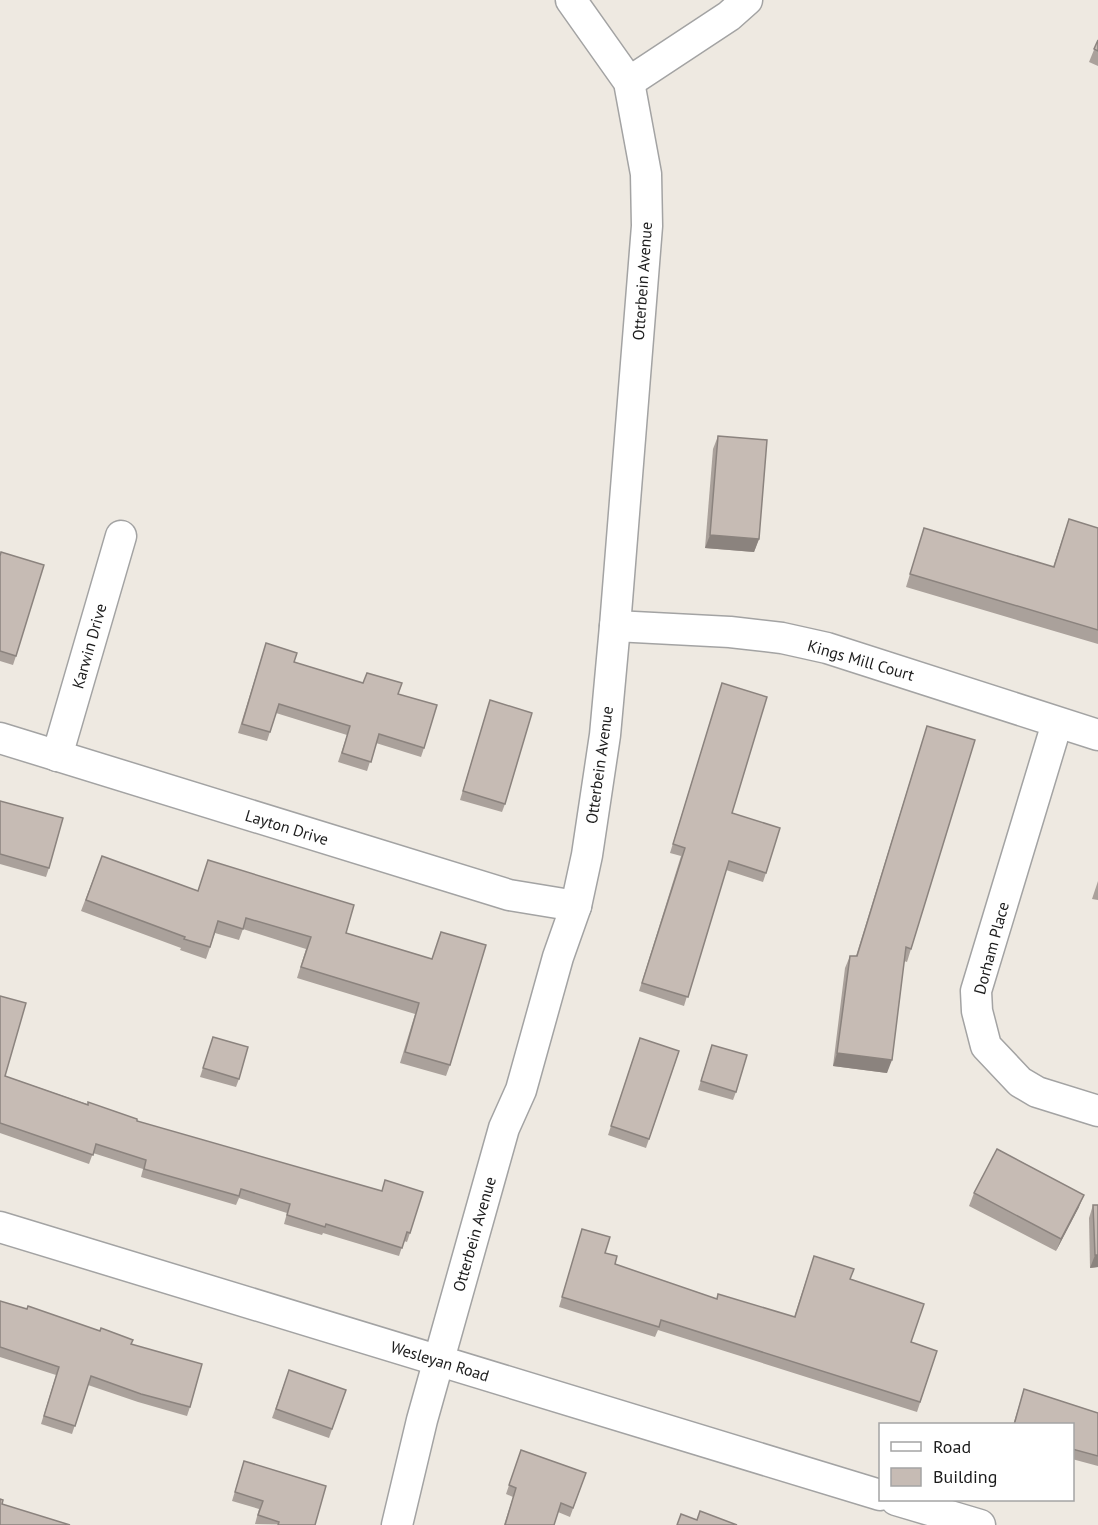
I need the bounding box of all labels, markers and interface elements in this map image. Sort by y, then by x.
street label: Otterbein Avenue [628,221,656,341]
street label: Karwin Drive [67,601,111,691]
street label: Kings Mill Court [805,635,917,685]
street label: Otterbein Avenue [581,705,617,825]
street label: Layton Drive [243,805,331,849]
street label: Dorham Place [969,900,1013,996]
street label: Otterbein Avenue [448,1174,500,1294]
street label: Wesleyan Road [388,1336,492,1386]
legend [879,1423,1074,1501]
text: Road [933,1435,971,1458]
text: Building [933,1465,997,1488]

